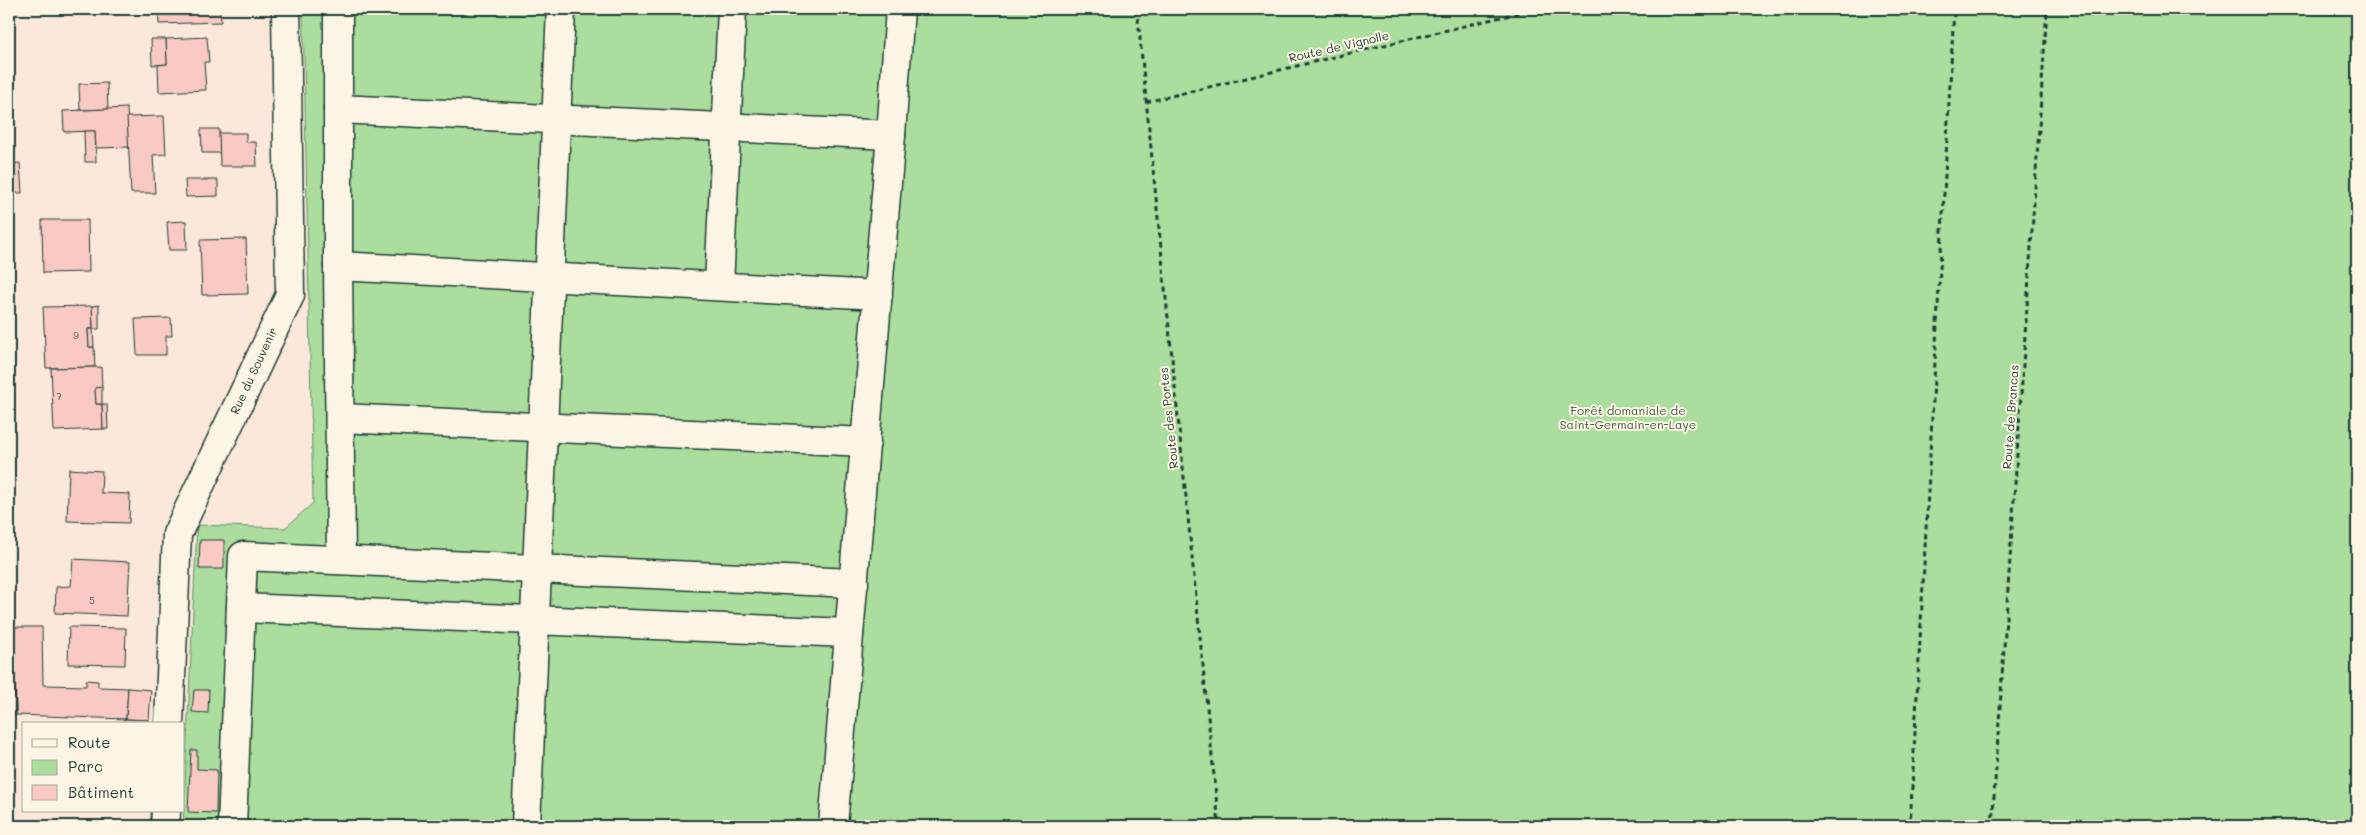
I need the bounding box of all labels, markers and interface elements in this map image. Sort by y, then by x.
street label: Route de Vignolle [1287,27,1390,65]
street label: Rue du Souvenir [226,325,280,417]
house number: 9 [73,328,79,342]
street label: Route de Brancas [1998,364,2022,470]
street label: Route des Portes [1155,367,1181,469]
house number: 7 [56,389,62,403]
park label: Forêt domaniale de Saint-Germain-en-Laye [1560,402,1696,432]
house number: 5 [89,593,95,607]
legend [22,722,185,812]
text: Route [68,732,111,752]
text: Parc [68,756,103,776]
text: Bâtiment [68,782,134,802]

